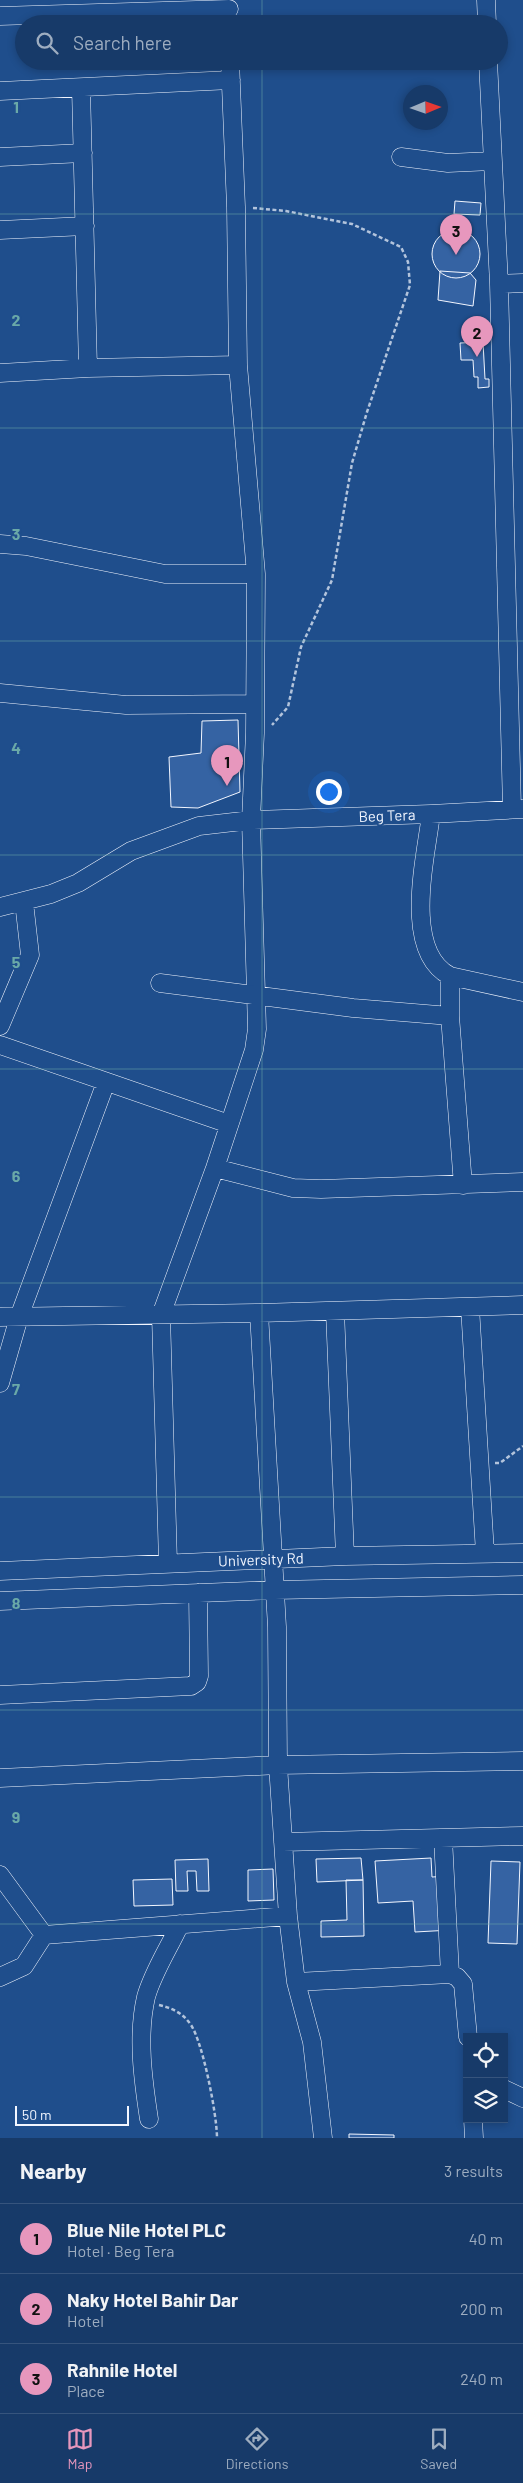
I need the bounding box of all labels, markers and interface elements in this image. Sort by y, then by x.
search box [15,15,508,70]
icon: search [33,29,61,57]
text: Search here [73,31,172,54]
north arrow [403,85,448,130]
text: 1 [13,97,19,116]
pin: 3 [440,214,472,255]
text: 2 [12,310,21,329]
pin: 2 [461,316,493,357]
text: 3 [12,524,20,543]
text: 4 [11,738,21,757]
pin: 1 [211,745,243,786]
your location [316,779,342,805]
street label: Beg Tera [358,805,416,825]
text: 5 [12,952,21,971]
text: 6 [12,1166,21,1185]
text: 7 [12,1379,20,1398]
street label: University Rd [218,1549,304,1569]
text: 8 [12,1593,21,1612]
text: 9 [12,1807,20,1826]
map controls [463,2033,508,2123]
button: locate [463,2033,508,2078]
button: layers [463,2078,508,2123]
scale bar [15,2103,129,2126]
text: 50 m [22,2106,51,2123]
text: Nearby [20,2158,86,2183]
text: 3 results [444,2161,503,2180]
text: Blue Nile Hotel PLC [67,2218,226,2241]
text: 1 [33,2229,39,2248]
text: 40 m [469,2229,503,2248]
text: Hotel · Beg Tera [67,2241,174,2260]
text: Naky Hotel Bahir Dar [67,2288,238,2311]
text: 2 [32,2299,40,2318]
text: 200 m [460,2299,503,2318]
text: Hotel [67,2311,104,2330]
text: Rahnile Hotel [67,2358,178,2381]
text: 3 [32,2369,40,2388]
text: 240 m [460,2369,503,2388]
text: Place [67,2381,105,2400]
tab: Map [66,2425,94,2472]
tab: Directions [226,2425,288,2472]
tab: Saved [420,2425,457,2472]

